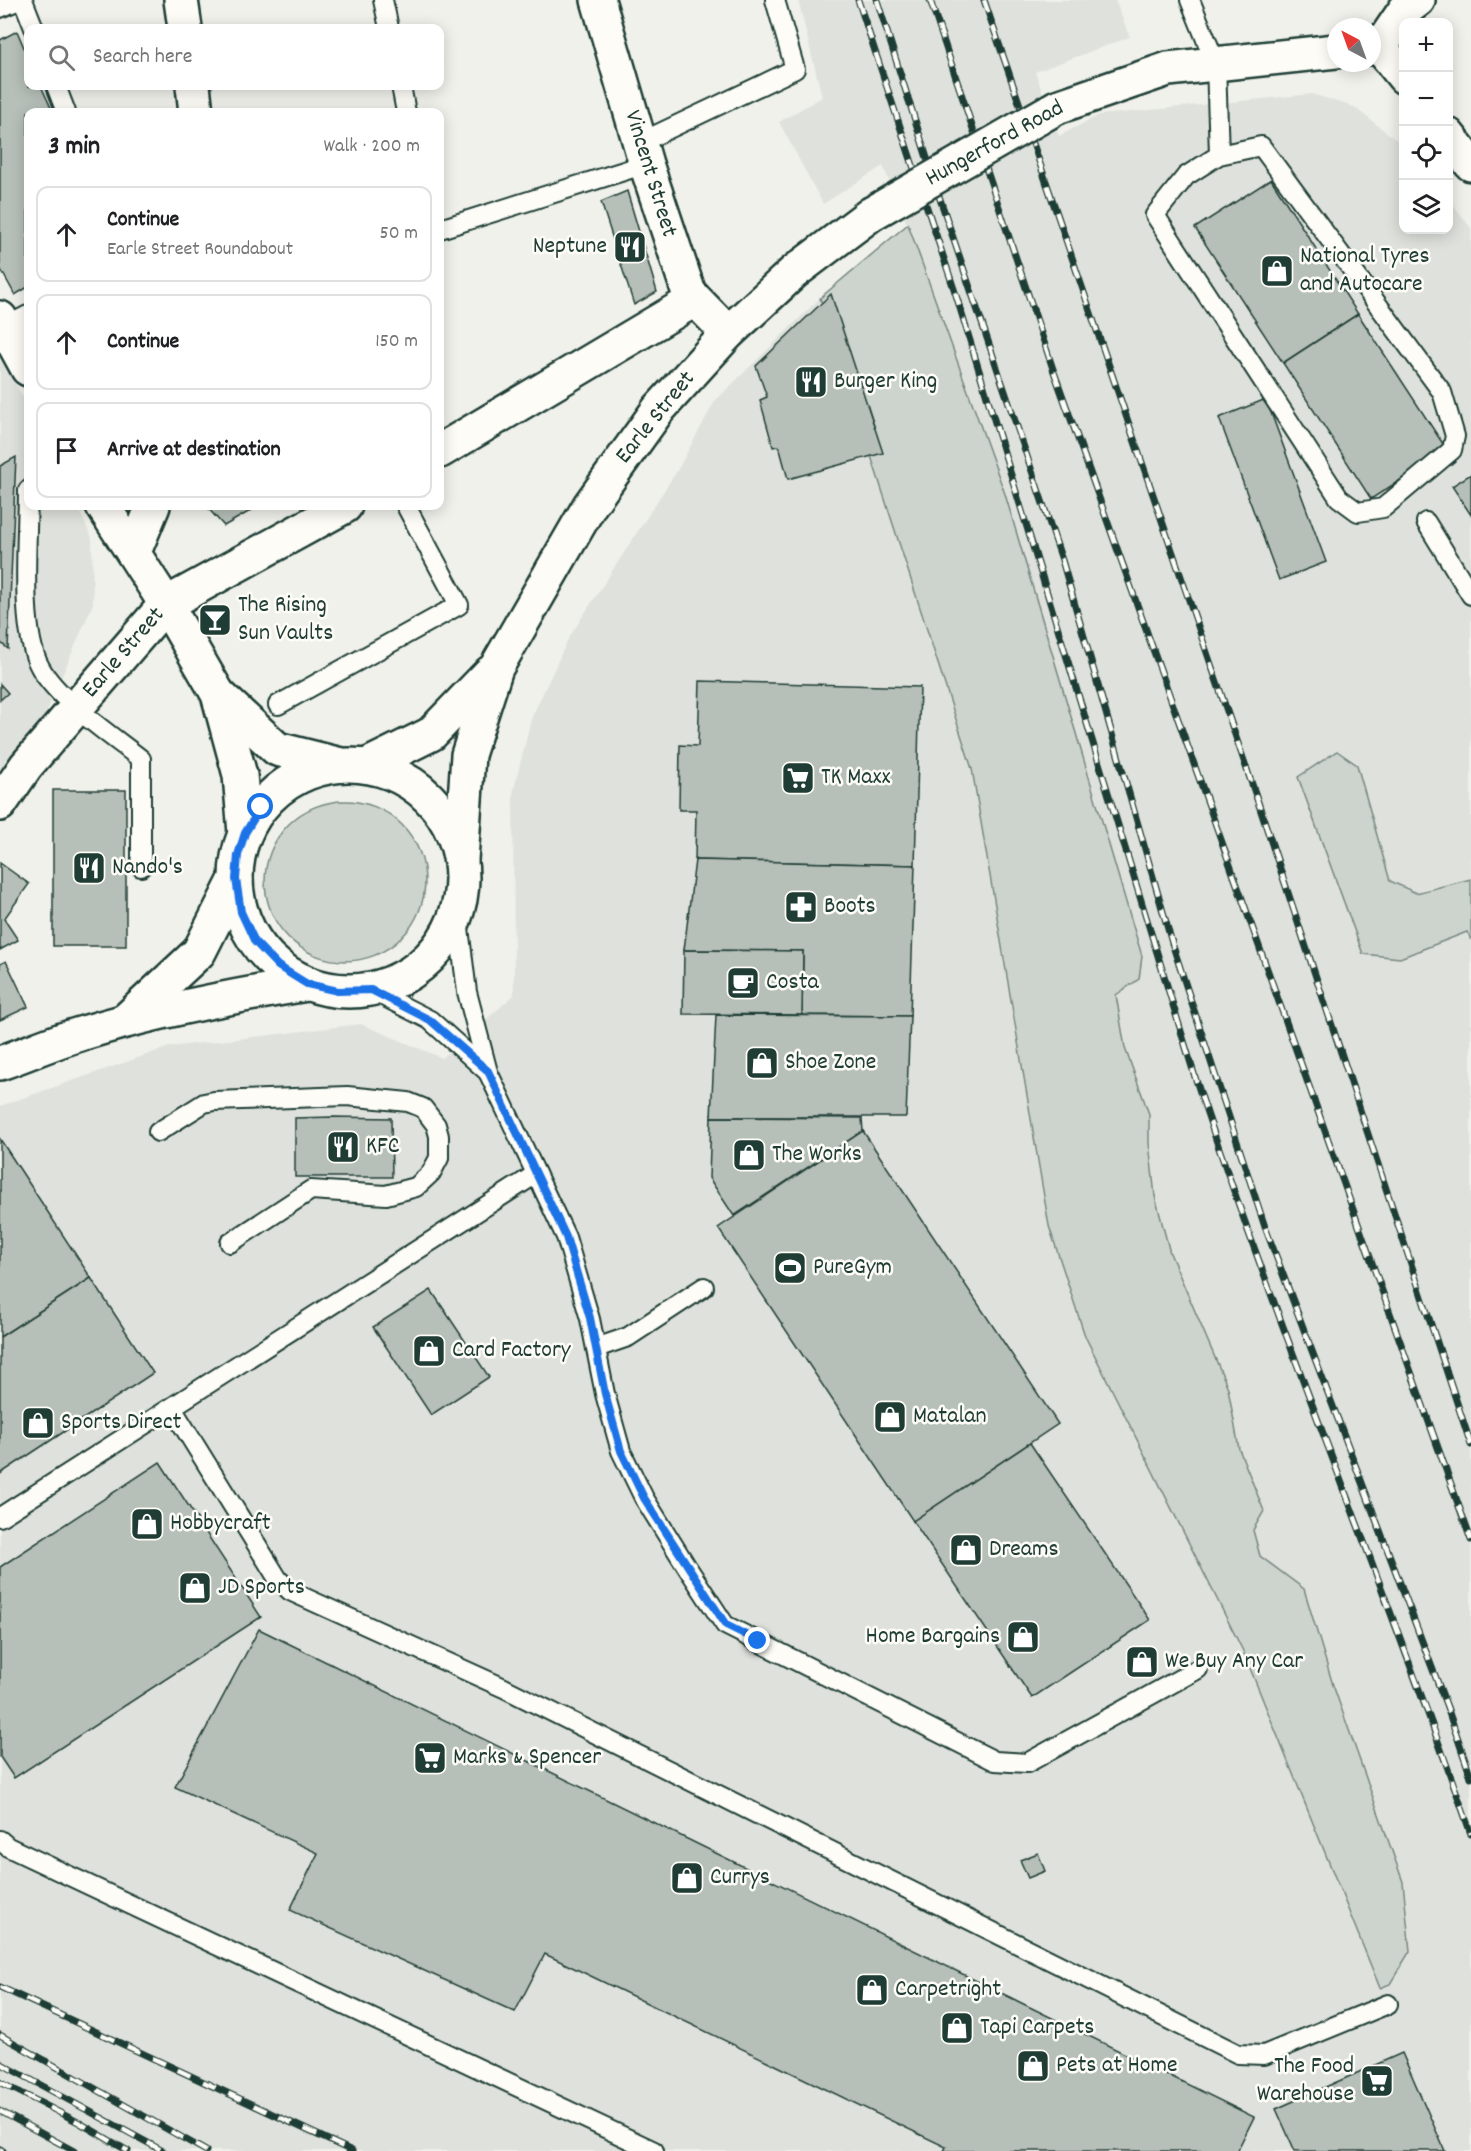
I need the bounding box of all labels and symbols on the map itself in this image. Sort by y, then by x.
north arrow [1327,18,1381,72]
street label: Hungerford Road [920,92,1070,196]
street label: Vincent Street [615,106,685,242]
restaurant icon: Neptune [612,229,648,265]
place label: Neptune [533,230,607,264]
place label: National Tyres and Autocare [1300,240,1429,302]
shop icon: National Tyres and Autocare [1259,253,1295,289]
street label: Earle Street [608,364,704,472]
restaurant icon: Burger King [793,364,829,400]
place label: Burger King [834,365,937,399]
place label: The Rising Sun Vaults [238,589,333,651]
street label: Earle Street [75,600,173,706]
bar icon: The Rising Sun Vaults [197,602,233,638]
supermarket icon: TK Maxx [780,760,816,796]
place label: TK Maxx [821,761,890,795]
route start [247,793,273,819]
restaurant icon: Nando's [71,850,107,886]
place label: Nando's [112,851,183,885]
pharmacy icon: Boots [783,889,819,925]
place label: Boots [824,890,876,924]
cafe icon: Costa [725,965,761,1001]
place label: Costa [766,966,819,1000]
shop icon: Shoe Zone [744,1045,780,1081]
place label: Shoe Zone [785,1046,876,1080]
restaurant icon: KFC [325,1129,361,1165]
place label: KFC [366,1130,400,1164]
shop icon: The Works [731,1137,767,1173]
place label: The Works [772,1138,862,1172]
sports icon: PureGym [772,1250,808,1286]
place label: PureGym [813,1251,892,1285]
shop icon: Card Factory [411,1333,447,1369]
place label: Card Factory [452,1334,572,1368]
shop icon: Matalan [872,1399,908,1435]
place label: Matalan [913,1400,987,1434]
shop icon: Sports Direct [20,1405,56,1441]
place label: Sports Direct [61,1406,182,1440]
shop icon: Hobbycraft [129,1506,165,1542]
place label: Hobbycraft [170,1507,271,1541]
shop icon: Dreams [948,1532,984,1568]
place label: Dreams [989,1533,1059,1567]
shop icon: JD Sports [177,1570,213,1606]
place label: JD Sports [218,1571,305,1605]
shop icon: Home Bargains [1005,1619,1041,1655]
place label: Home Bargains [866,1620,1000,1654]
route end [744,1627,770,1653]
shop icon: We Buy Any Car [1124,1644,1160,1680]
place label: We Buy Any Car [1165,1645,1303,1679]
supermarket icon: Marks & Spencer [412,1740,448,1776]
place label: Marks & Spencer [453,1741,601,1775]
shop icon: Currys [669,1860,705,1896]
place label: Currys [710,1861,770,1895]
shop icon: Carpetright [854,1972,890,2008]
place label: Carpetright [895,1973,1001,2007]
shop icon: Tapi Carpets [939,2010,975,2046]
place label: Tapi Carpets [980,2011,1094,2045]
shop icon: Pets at Home [1015,2048,1051,2084]
place label: Pets at Home [1056,2049,1178,2083]
place label: The Food Warehouse [1257,2050,1354,2112]
supermarket icon: The Food Warehouse [1359,2063,1395,2099]

